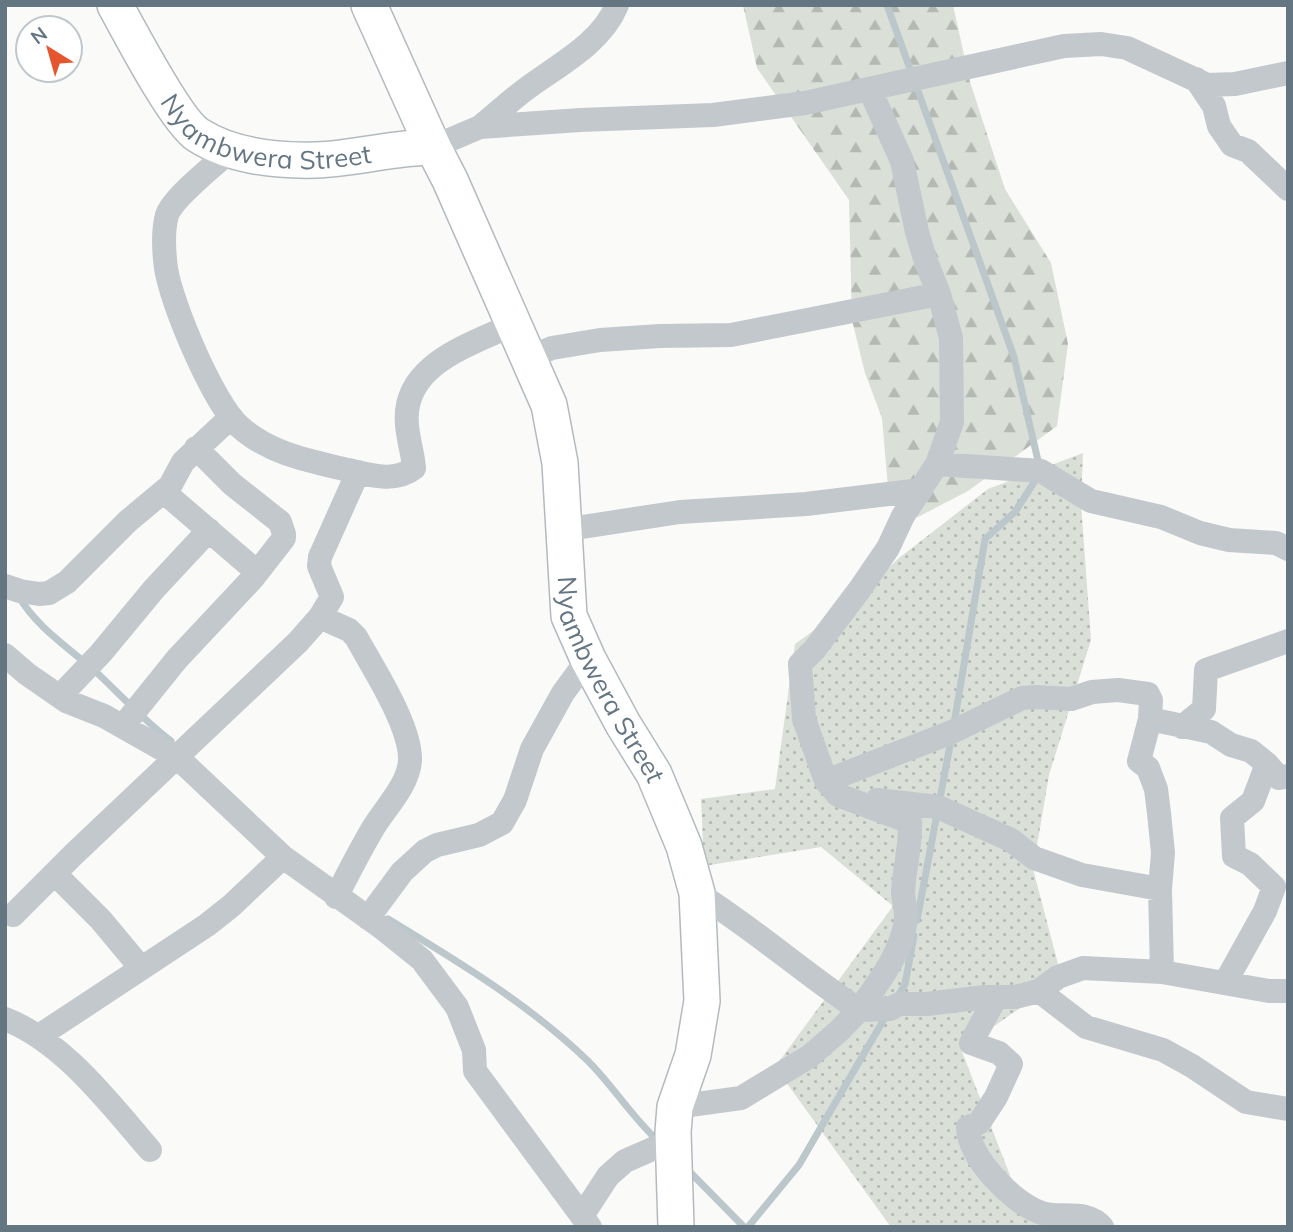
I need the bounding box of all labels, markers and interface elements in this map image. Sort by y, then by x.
north arrow [14,14,84,84]
text: N [26,22,52,49]
street label: Nyambwera Street [154,87,373,176]
street label: Nyambwera Street [551,575,673,787]

